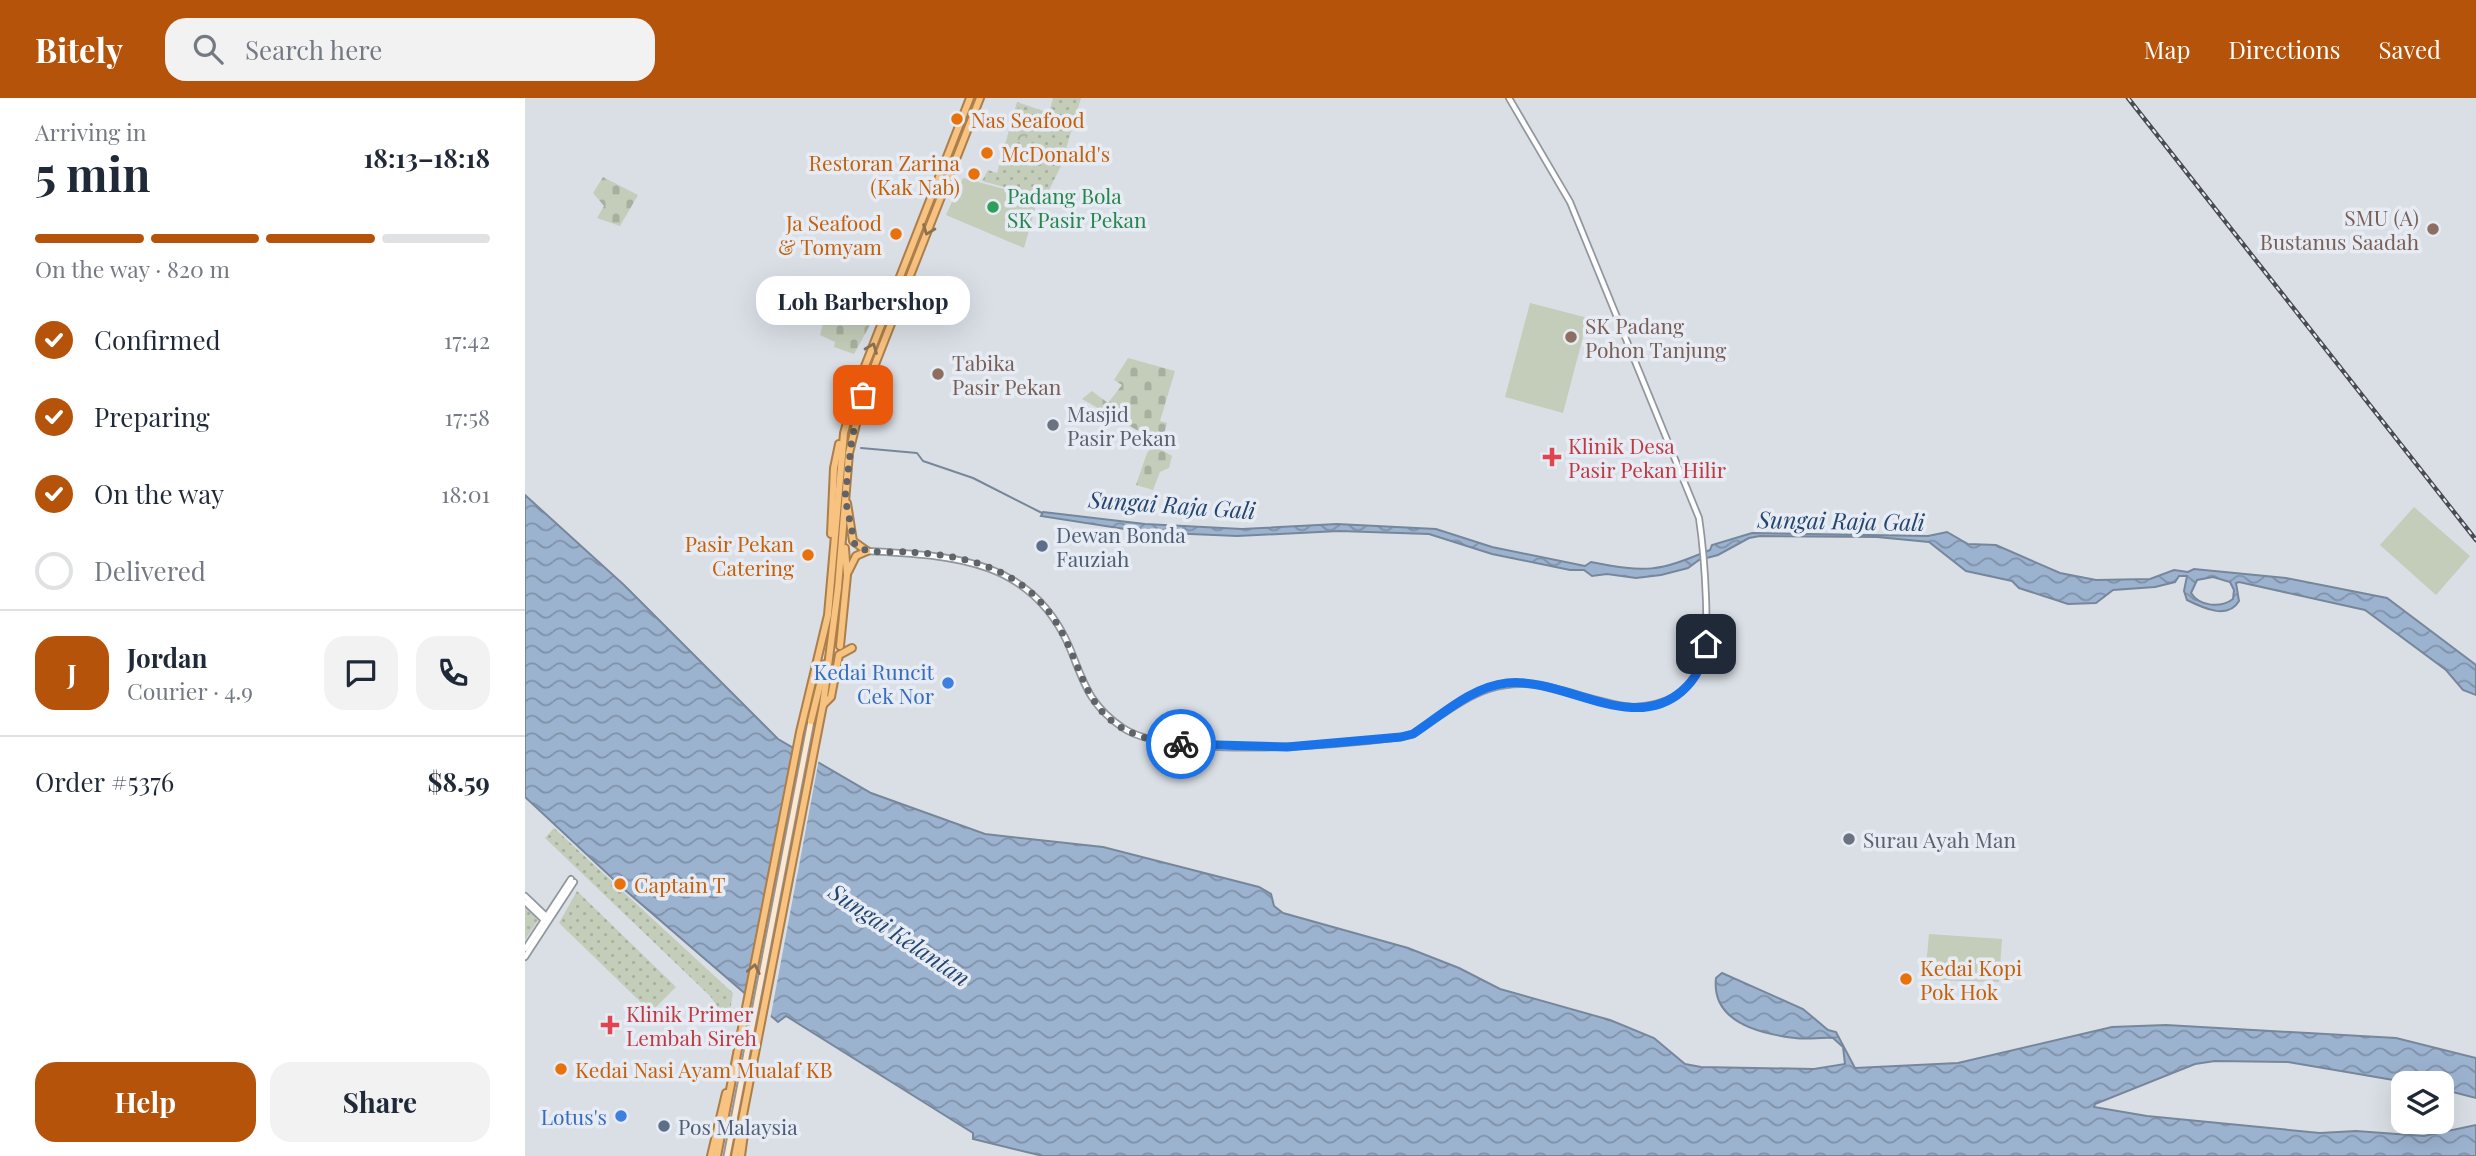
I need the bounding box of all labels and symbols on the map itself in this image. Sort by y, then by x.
place label: Nas Seafood [971,105,1085,133]
marker: Nas Seafood [949,111,965,127]
place label: McDonald's [1001,139,1110,167]
marker: McDonald's [979,145,995,161]
place label: Restoran Zarina (Kak Nab) [808,148,961,200]
marker: Restoran Zarina (Kak Nab) [966,166,982,182]
place label: Padang Bola SK Pasir Pekan [1007,181,1147,233]
marker: Padang Bola SK Pasir Pekan [985,199,1001,215]
place label: SMU (A) Bustanus Saadah [2260,203,2420,255]
place label: Ja Seafood & Tomyam [778,208,882,260]
marker: SMU (A) Bustanus Saadah [2425,221,2441,237]
one-way arrow [922,223,936,236]
marker: Ja Seafood & Tomyam [888,226,904,242]
callout: Loh Barbershop [756,276,970,325]
place label: SK Padang Pohon Tanjung [1585,311,1726,363]
marker: SK Padang Pohon Tanjung [1563,329,1579,345]
one-way arrow [864,342,878,354]
place label: Tabika Pasir Pekan [952,348,1062,400]
pin [833,365,893,425]
marker: Tabika Pasir Pekan [930,366,946,382]
place label: Masjid Pasir Pekan [1067,399,1177,451]
marker: Masjid Pasir Pekan [1045,417,1061,433]
place label: Klinik Desa Pasir Pekan Hilir [1568,431,1727,483]
marker: Klinik Desa Pasir Pekan Hilir [1542,447,1562,467]
water label: Sungai Raja Gali [1086,483,1258,525]
water label: Sungai Raja Gali [1756,503,1926,537]
place label: Dewan Bonda Fauziah [1056,520,1186,572]
place label: Pasir Pekan Catering [685,529,794,581]
marker: Dewan Bonda Fauziah [1034,538,1050,554]
marker: Pasir Pekan Catering [800,547,816,563]
pin [1676,614,1736,674]
place label: Kedai Runcit Cek Nor [813,657,935,709]
marker: Kedai Runcit Cek Nor [940,675,956,691]
courier [1146,709,1216,779]
place label: Surau Ayah Man [1863,825,2016,853]
marker: Surau Ayah Man [1841,831,1857,847]
place label: Captain T [634,870,725,898]
water label: Sungai Kelantan [823,875,977,993]
marker: Captain T [612,876,628,892]
place label: Kedai Kopi Pok Hok [1920,953,2022,1005]
one-way arrow [745,963,760,975]
marker: Kedai Kopi Pok Hok [1898,971,1914,987]
place label: Klinik Primer Lembah Sireh [626,999,758,1051]
marker: Klinik Primer Lembah Sireh [600,1015,620,1035]
place label: Kedai Nasi Ayam Mualaf KB [575,1055,833,1083]
marker: Kedai Nasi Ayam Mualaf KB [553,1061,569,1077]
place label: Lotus's [541,1102,607,1130]
marker: Lotus's [613,1108,629,1124]
place label: Pos Malaysia [678,1112,798,1140]
marker: Pos Malaysia [656,1118,672,1134]

